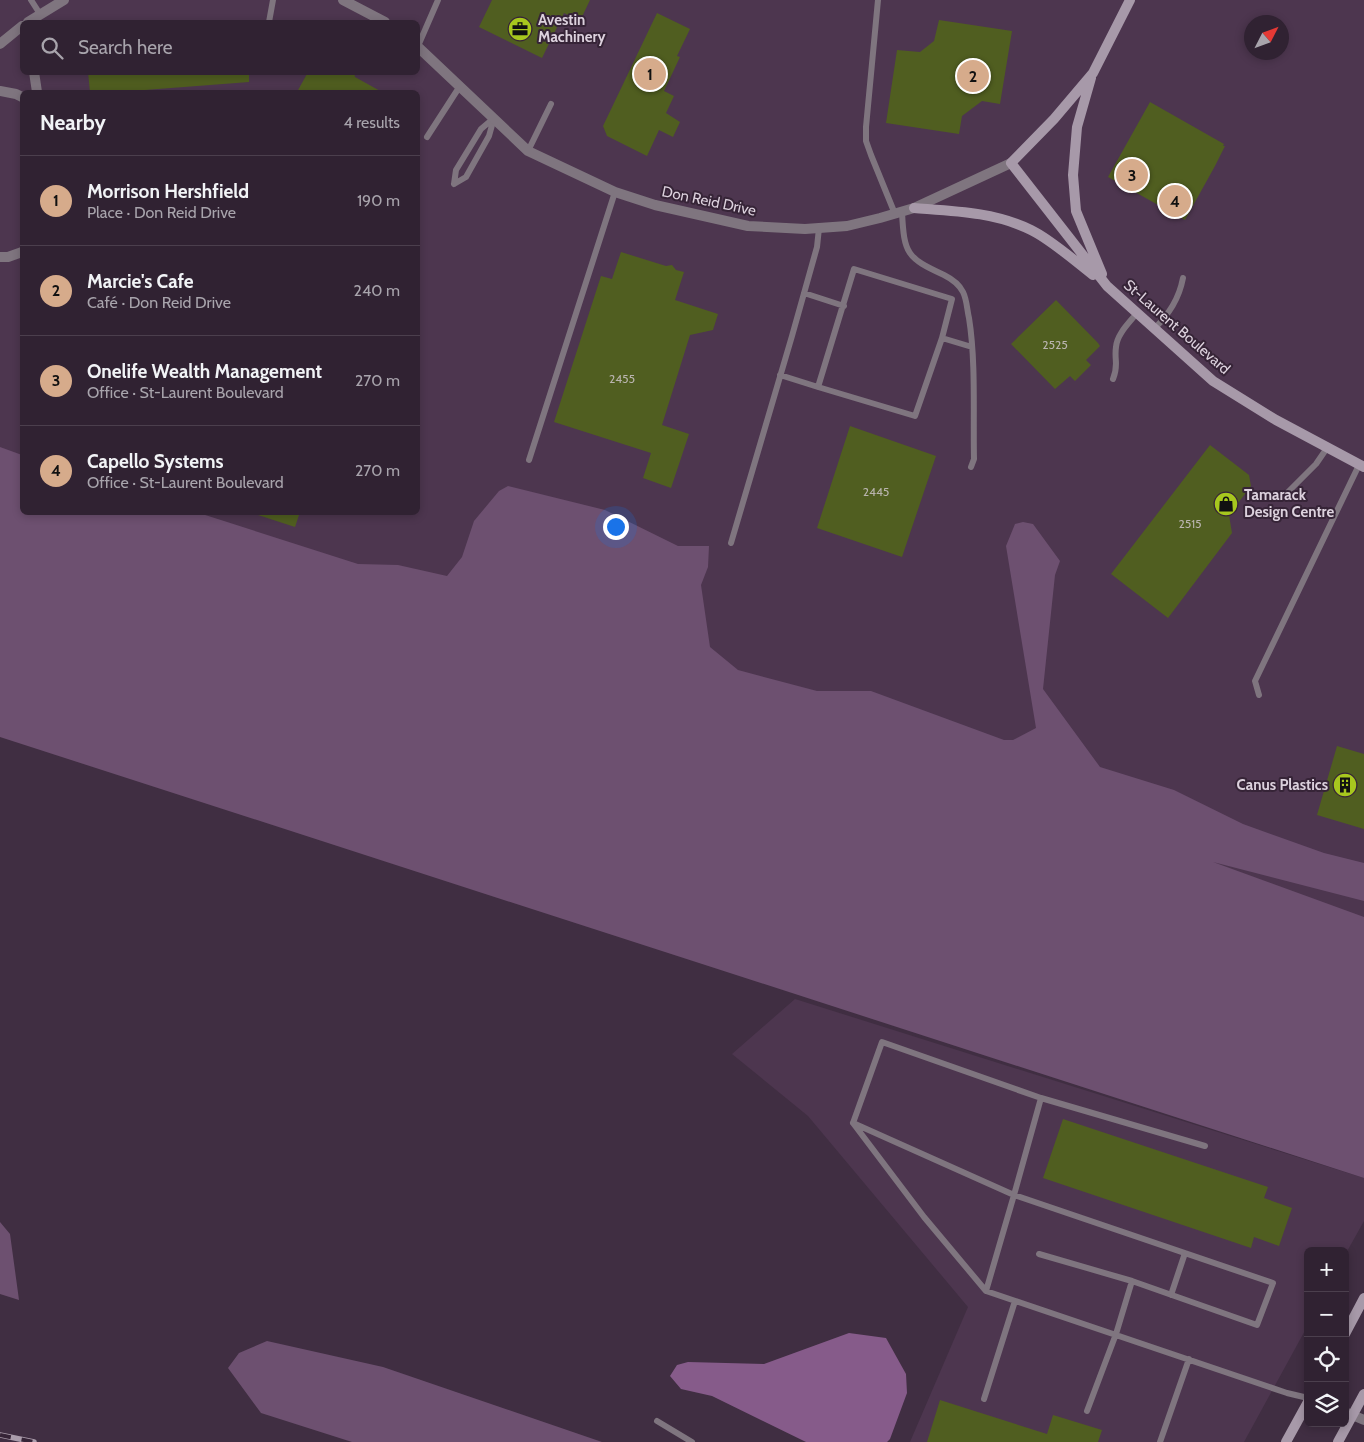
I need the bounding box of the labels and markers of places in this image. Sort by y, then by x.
place label: Avestin Machinery [538,11,607,46]
office icon: Avestin Machinery [507,16,533,42]
pin: 1 [634,55,666,93]
pin: 2 [957,57,989,95]
pin: 3 [1116,156,1148,194]
pin: 4 [1159,182,1191,220]
place label: Tamarack Design Centre [1244,486,1334,521]
shop icon: Tamarack Design Centre [1213,491,1239,517]
building icon: Canus Plastics [1332,772,1358,798]
place label: Canus Plastics [1237,776,1328,794]

